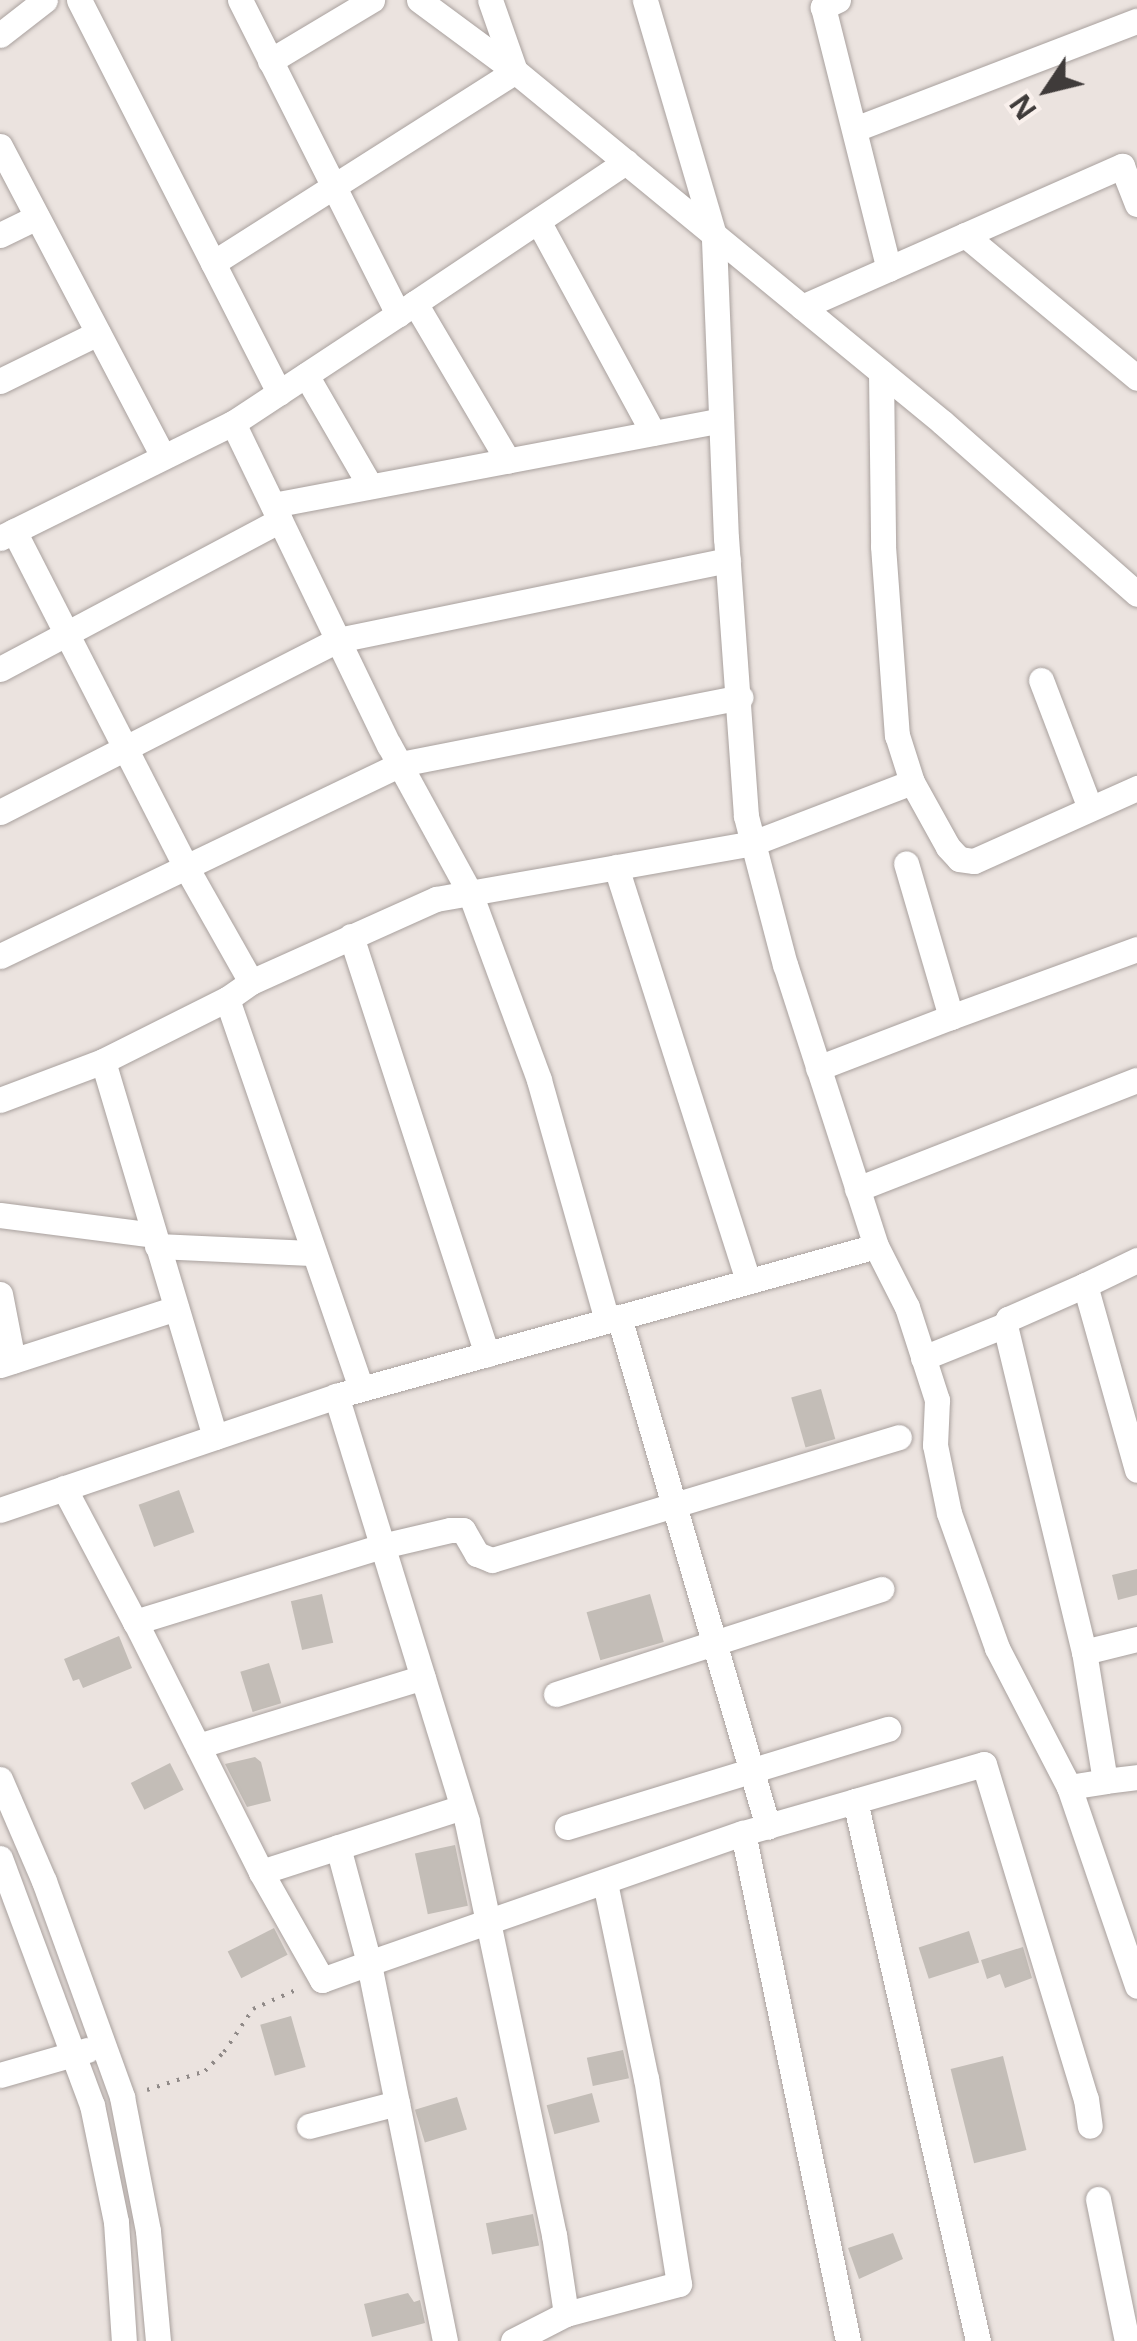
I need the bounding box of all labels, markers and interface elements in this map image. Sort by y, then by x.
north arrow [997,40,1097,140]
text: N [1000,87,1045,127]

